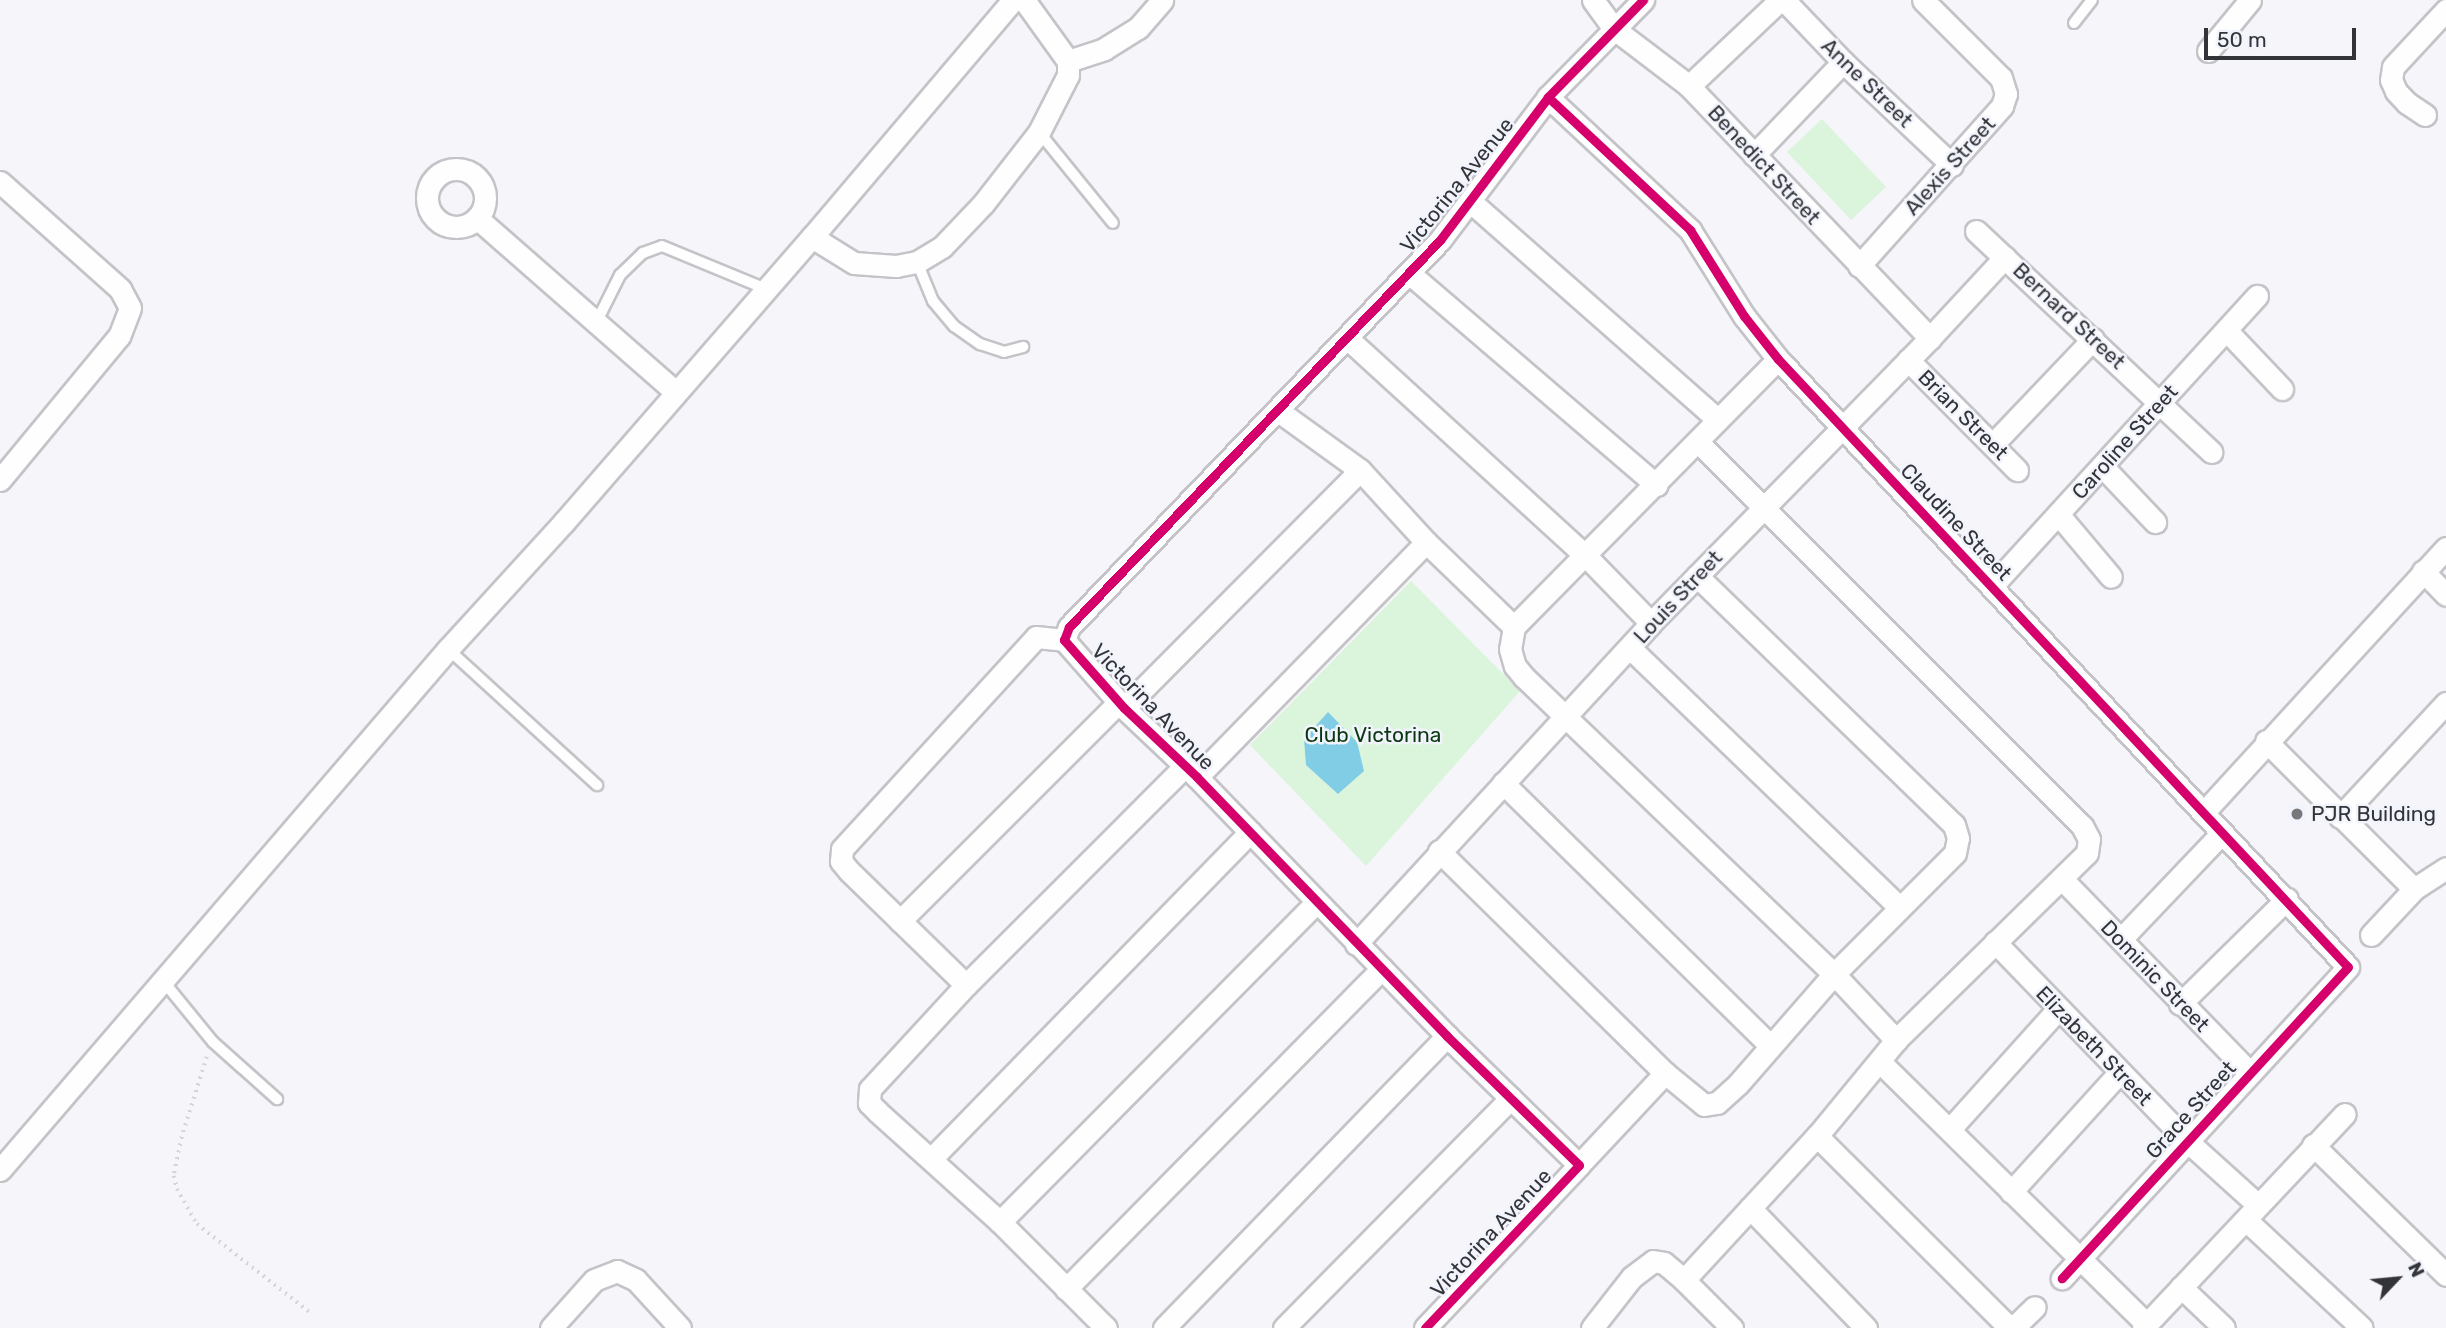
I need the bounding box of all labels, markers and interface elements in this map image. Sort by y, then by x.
scale bar [2208,14,2360,58]
text: 50 m [2217,27,2267,52]
street label: Anne Street [1816,33,1918,133]
street label: Benedict Street [1702,100,1826,230]
street label: Victorina Avenue [1395,112,1519,258]
street label: Alexis Street [1899,112,2001,220]
street label: Bernard Street [2008,258,2130,374]
street label: Brian Street [1913,365,2013,465]
street label: Caroline Street [2067,379,2183,505]
street label: Claudine Street [1895,458,2017,586]
street label: Louis Street [1629,545,1727,649]
street label: Victorina Avenue [1086,638,1220,776]
park label: Club Victorina [1304,722,1442,748]
place label: PJR Building [2311,801,2436,827]
marker: PJR Building [2289,806,2305,822]
street label: Dominic Street [2095,915,2215,1037]
street label: Elizabeth Street [2031,981,2157,1111]
street label: Grace Street [2141,1056,2241,1164]
street label: Victorina Avenue [1425,1163,1557,1303]
north arrow [2362,1244,2432,1314]
text: N [2403,1258,2430,1281]

